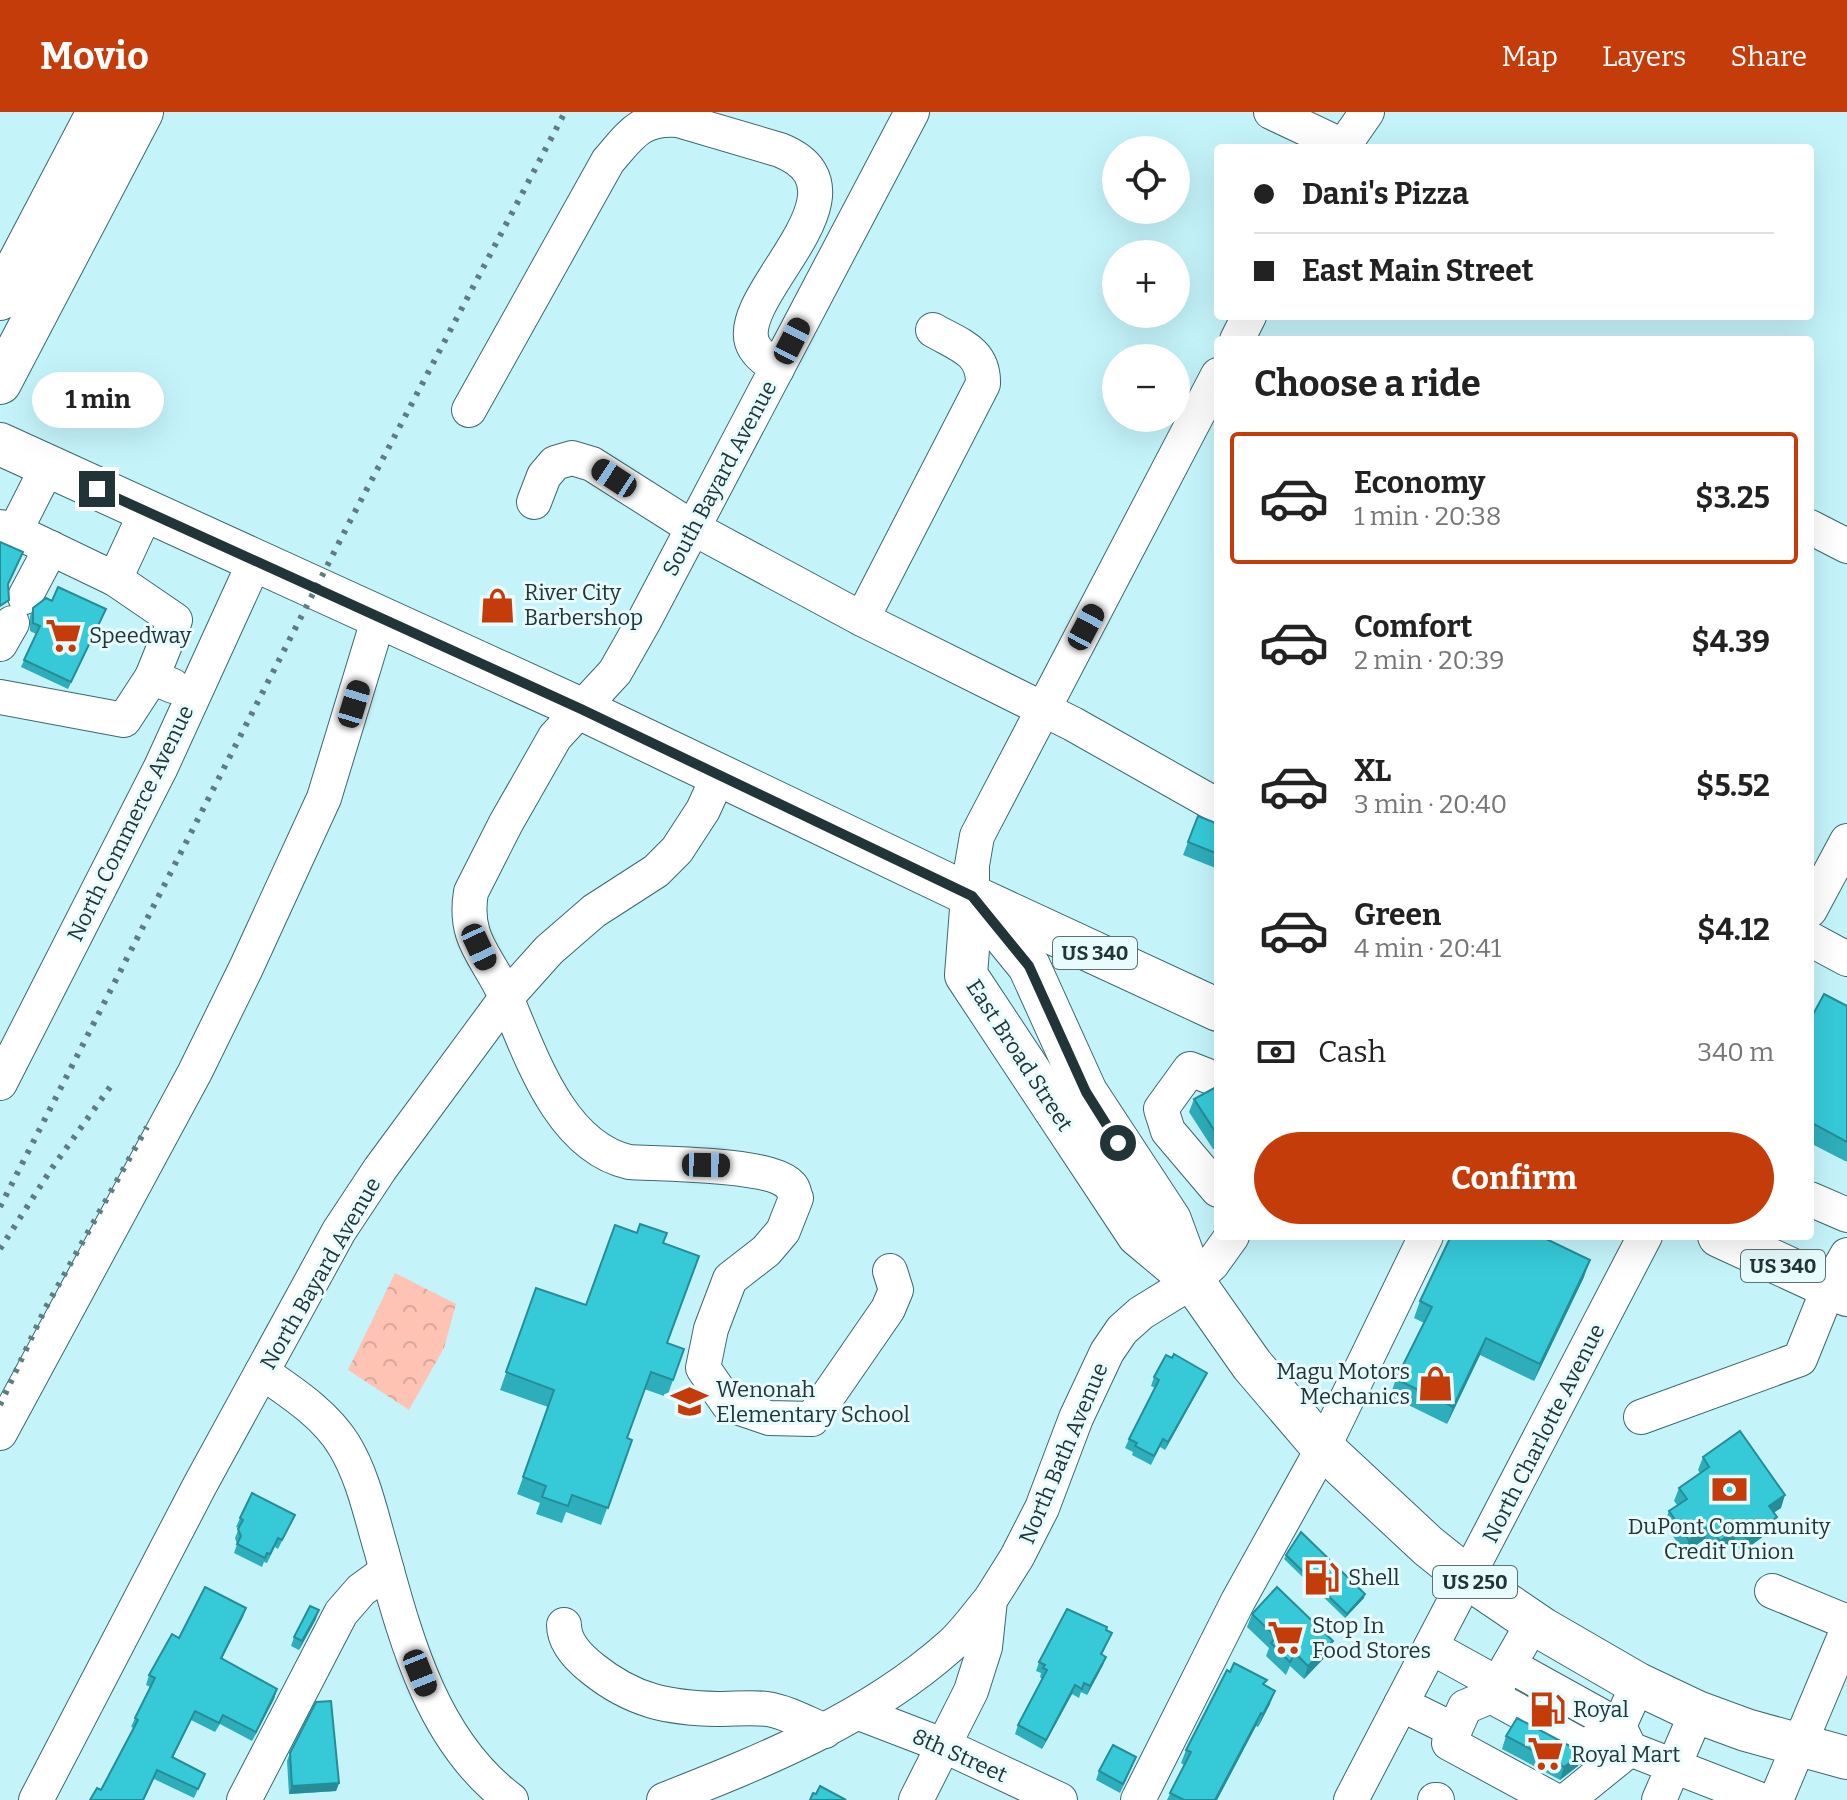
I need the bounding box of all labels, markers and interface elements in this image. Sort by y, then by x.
text: Movio [40,33,149,79]
text: Map [1501,40,1558,73]
text: Layers [1602,40,1686,73]
text: Share [1730,40,1807,73]
map controls [1102,136,1190,432]
button: locate [1102,136,1190,224]
text: Dani's Pizza [1302,176,1469,212]
button: + [1102,240,1190,328]
text: East Main Street [1302,253,1534,289]
car [770,314,814,368]
button: − [1102,344,1190,432]
text: Choose a ride [1254,362,1481,406]
callout: 1 min [31,373,163,429]
street label: South Bayard Avenue [657,376,782,581]
text: 1 min [65,384,131,415]
car [587,455,641,501]
icon: car [1258,462,1330,534]
text: Economy [1354,465,1485,501]
route end [79,471,115,507]
text: $3.25 [1695,480,1770,516]
text: 1 min · 20:38 [1354,501,1501,532]
place label: River City Barbershop [524,579,643,631]
shop icon: River City Barbershop [479,586,517,624]
car [1064,600,1108,654]
icon: car [1258,606,1330,678]
text: Comfort [1354,609,1472,645]
supermarket icon: Speedway [44,616,82,654]
place label: Speedway [89,622,192,649]
text: $4.39 [1692,624,1770,660]
text: 2 min · 20:39 [1354,645,1505,676]
car [336,678,372,730]
street label: North Commerce Avenue [61,701,199,946]
icon: car [1258,750,1330,822]
text: XL [1354,753,1391,789]
text: $5.52 [1696,768,1770,804]
text: 3 min · 20:40 [1354,789,1507,820]
icon: car [1258,894,1330,966]
text: Green [1354,897,1441,933]
text: $4.12 [1697,912,1770,948]
car [458,920,500,974]
text: 4 min · 20:41 [1354,933,1501,964]
road number: US 340 [1053,937,1137,969]
street label: East Broad Street [960,974,1079,1136]
icon: cash [1254,1030,1298,1074]
text: Cash [1318,1034,1386,1070]
text: 340 m [1697,1037,1774,1068]
route start [1100,1125,1136,1161]
button: Confirm [1254,1132,1774,1224]
car [682,1153,730,1177]
street label: North Bayard Avenue [254,1172,387,1374]
road number: US 340 [1741,1250,1825,1282]
street label: North Charlotte Avenue [1476,1319,1610,1547]
place label: Magu Motors Mechanics [1276,1358,1410,1410]
street label: North Bath Avenue [1013,1359,1114,1548]
shop icon: Magu Motors Mechanics [1417,1365,1455,1403]
place label: Wenonah Elementary School [716,1376,910,1428]
school or university icon: Wenonah Elementary School [671,1383,709,1421]
bank icon: DuPont Community Credit Union [1710,1471,1748,1509]
place label: DuPont Community Credit Union [1628,1513,1831,1565]
fuel station icon: Shell [1303,1558,1341,1596]
place label: Shell [1348,1564,1400,1591]
road number: US 250 [1433,1566,1517,1598]
place label: Stop In Food Stores [1312,1612,1431,1664]
supermarket icon: Stop In Food Stores [1267,1619,1305,1657]
car [400,1646,440,1700]
fuel station icon: Royal [1528,1690,1566,1728]
place label: Royal [1573,1696,1629,1723]
street label: 8th Street [908,1723,1011,1788]
supermarket icon: Royal Mart [1526,1735,1564,1773]
place label: Royal Mart [1571,1741,1680,1768]

